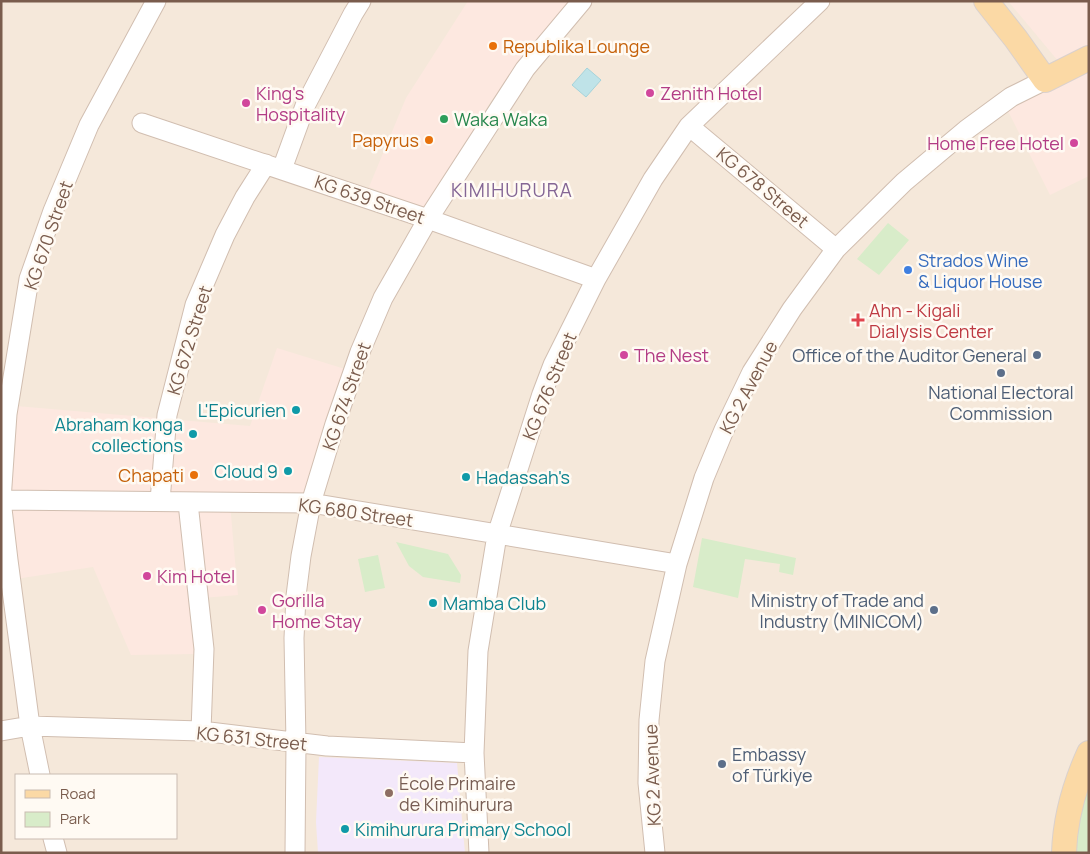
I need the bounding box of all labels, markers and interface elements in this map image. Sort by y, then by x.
place label: Republika Lounge [503,34,650,58]
marker: Republika Lounge [487,40,499,52]
place label: King's Hospitality [256,81,346,126]
place label: Zenith Hotel [660,81,762,105]
marker: Zenith Hotel [644,87,656,99]
marker: King's Hospitality [240,97,252,109]
place label: Waka Waka [454,107,548,131]
marker: Waka Waka [438,113,450,125]
place label: Papyrus [352,128,419,152]
place label: Home Free Hotel [927,131,1064,155]
marker: Papyrus [423,134,435,146]
marker: Home Free Hotel [1068,137,1080,149]
street label: KG 678 Street [712,141,814,233]
street label: KG 639 Street [312,169,428,229]
street label: KG 670 Street [18,177,78,293]
district label: KIMIHURURA [451,177,573,203]
place label: Strados Wine & Liquor House [918,248,1042,293]
marker: Strados Wine & Liquor House [902,264,914,276]
street label: KG 672 Street [161,282,217,398]
place label: Ahn - Kigali Dialysis Center [869,298,994,343]
marker: Ahn - Kigali Dialysis Center [851,313,865,327]
street label: KG 676 Street [516,329,582,443]
street label: KG 2 Avenue [713,336,783,438]
street label: KG 674 Street [316,339,376,453]
place label: The Nest [634,343,709,367]
place label: Office of the Auditor General [792,343,1027,367]
marker: The Nest [618,349,630,361]
marker: Office of the Auditor General [1031,349,1043,361]
marker: National Electoral Commission [995,367,1007,379]
place label: National Electoral Commission [928,380,1074,425]
place label: L'Epicurien [198,398,286,422]
marker: L'Epicurien [290,404,302,416]
place label: Abraham konga collections [55,412,183,457]
marker: Abraham konga collections [187,428,199,440]
place label: Cloud 9 [214,459,278,483]
place label: Chapati [118,463,184,487]
marker: Cloud 9 [282,465,294,477]
place label: Hadassah's [476,465,570,489]
marker: Chapati [188,469,200,481]
marker: Hadassah's [460,471,472,483]
street label: KG 680 Street [297,492,415,532]
place label: Kim Hotel [157,564,235,588]
marker: Kim Hotel [141,570,153,582]
place label: Gorilla Home Stay [272,588,362,633]
place label: Ministry of Trade and Industry (MINICOM) [751,588,924,633]
place label: Mamba Club [443,591,546,615]
marker: Mamba Club [427,597,439,609]
marker: Gorilla Home Stay [256,604,268,616]
marker: Ministry of Trade and Industry (MINICOM) [928,604,940,616]
street label: KG 631 Street [196,720,308,756]
street label: KG 2 Avenue [638,724,666,826]
place label: Embassy of Türkiye [732,742,812,787]
marker: Embassy of Türkiye [716,758,728,770]
place label: École Primaire de Kimihurura [399,771,516,816]
legend [15,774,178,839]
text: Road [60,783,96,804]
marker: École Primaire de Kimihurura [383,787,395,799]
text: Park [60,808,90,829]
place label: Kimihurura Primary School [355,817,571,841]
marker: Kimihurura Primary School [339,823,351,835]

